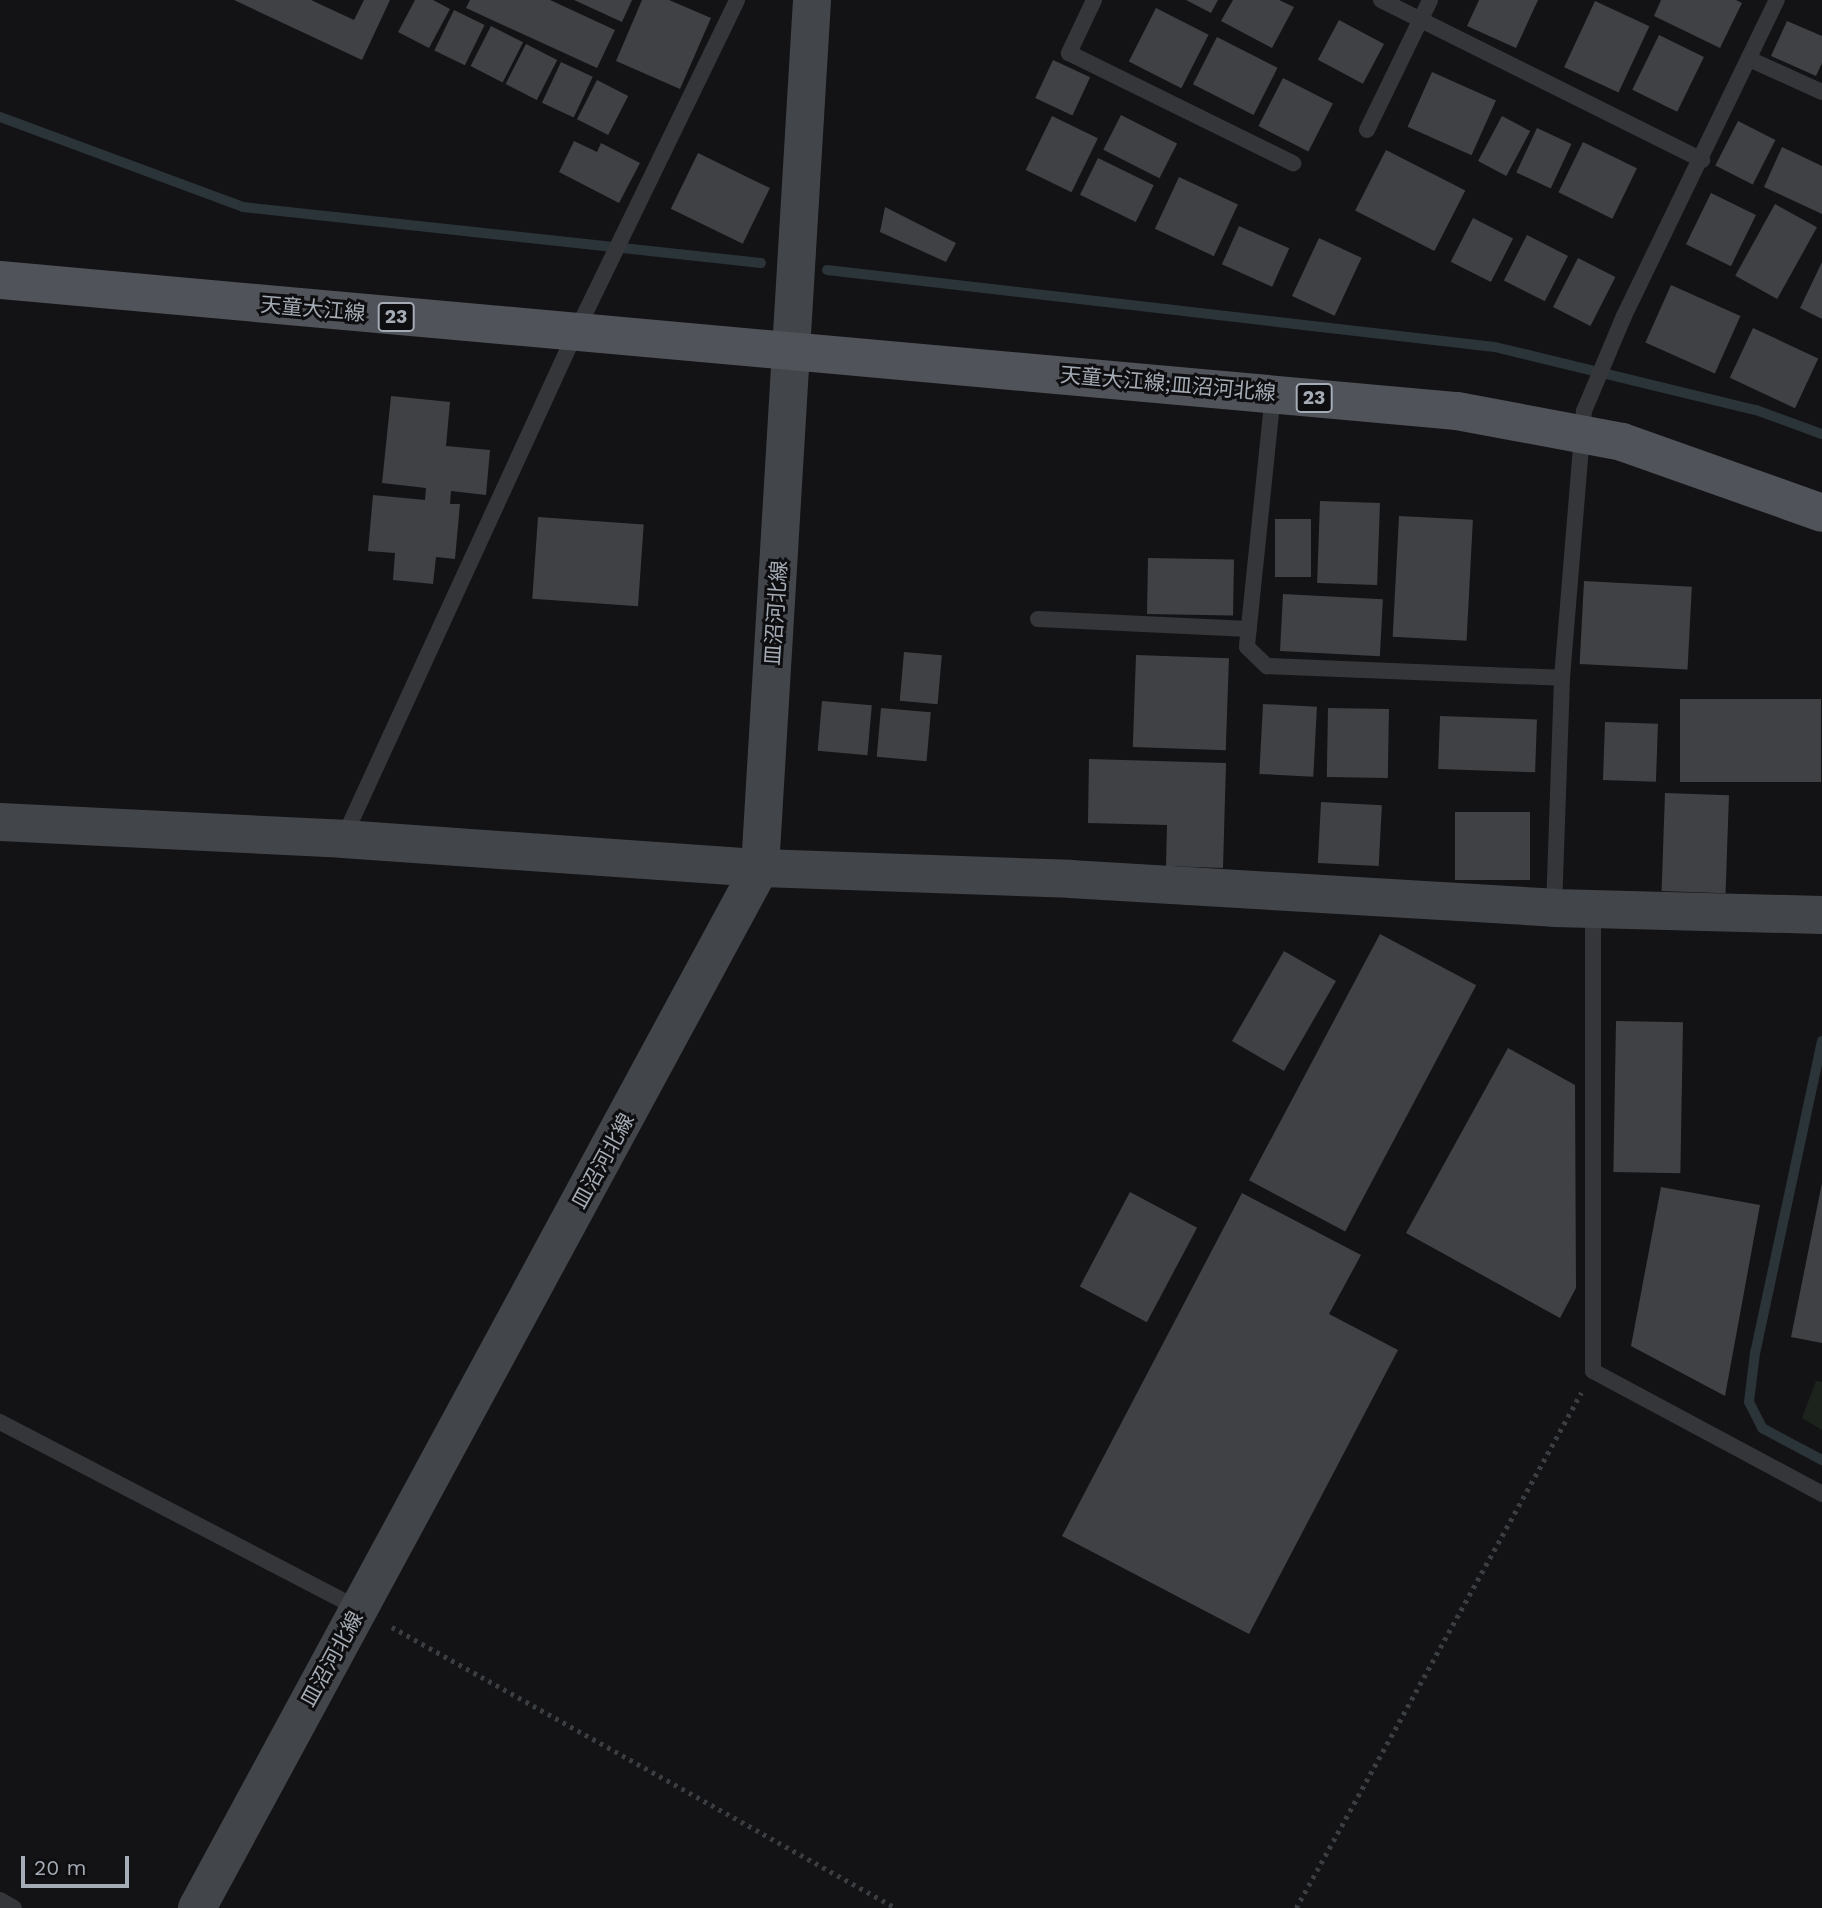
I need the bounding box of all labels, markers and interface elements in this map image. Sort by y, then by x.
street label: 天童大江線 [260,292,366,326]
road number: 23 [377,302,415,332]
street label: 天童大江線;皿沼河北線 [1059,362,1277,406]
road number: 23 [1295,382,1333,414]
street label: 皿沼河北線 [760,560,792,666]
street label: 皿沼河北線 [567,1109,639,1213]
street label: 皿沼河北線 [296,1607,368,1711]
scale bar [24,1842,133,1886]
text: 20 m [34,1855,86,1880]

